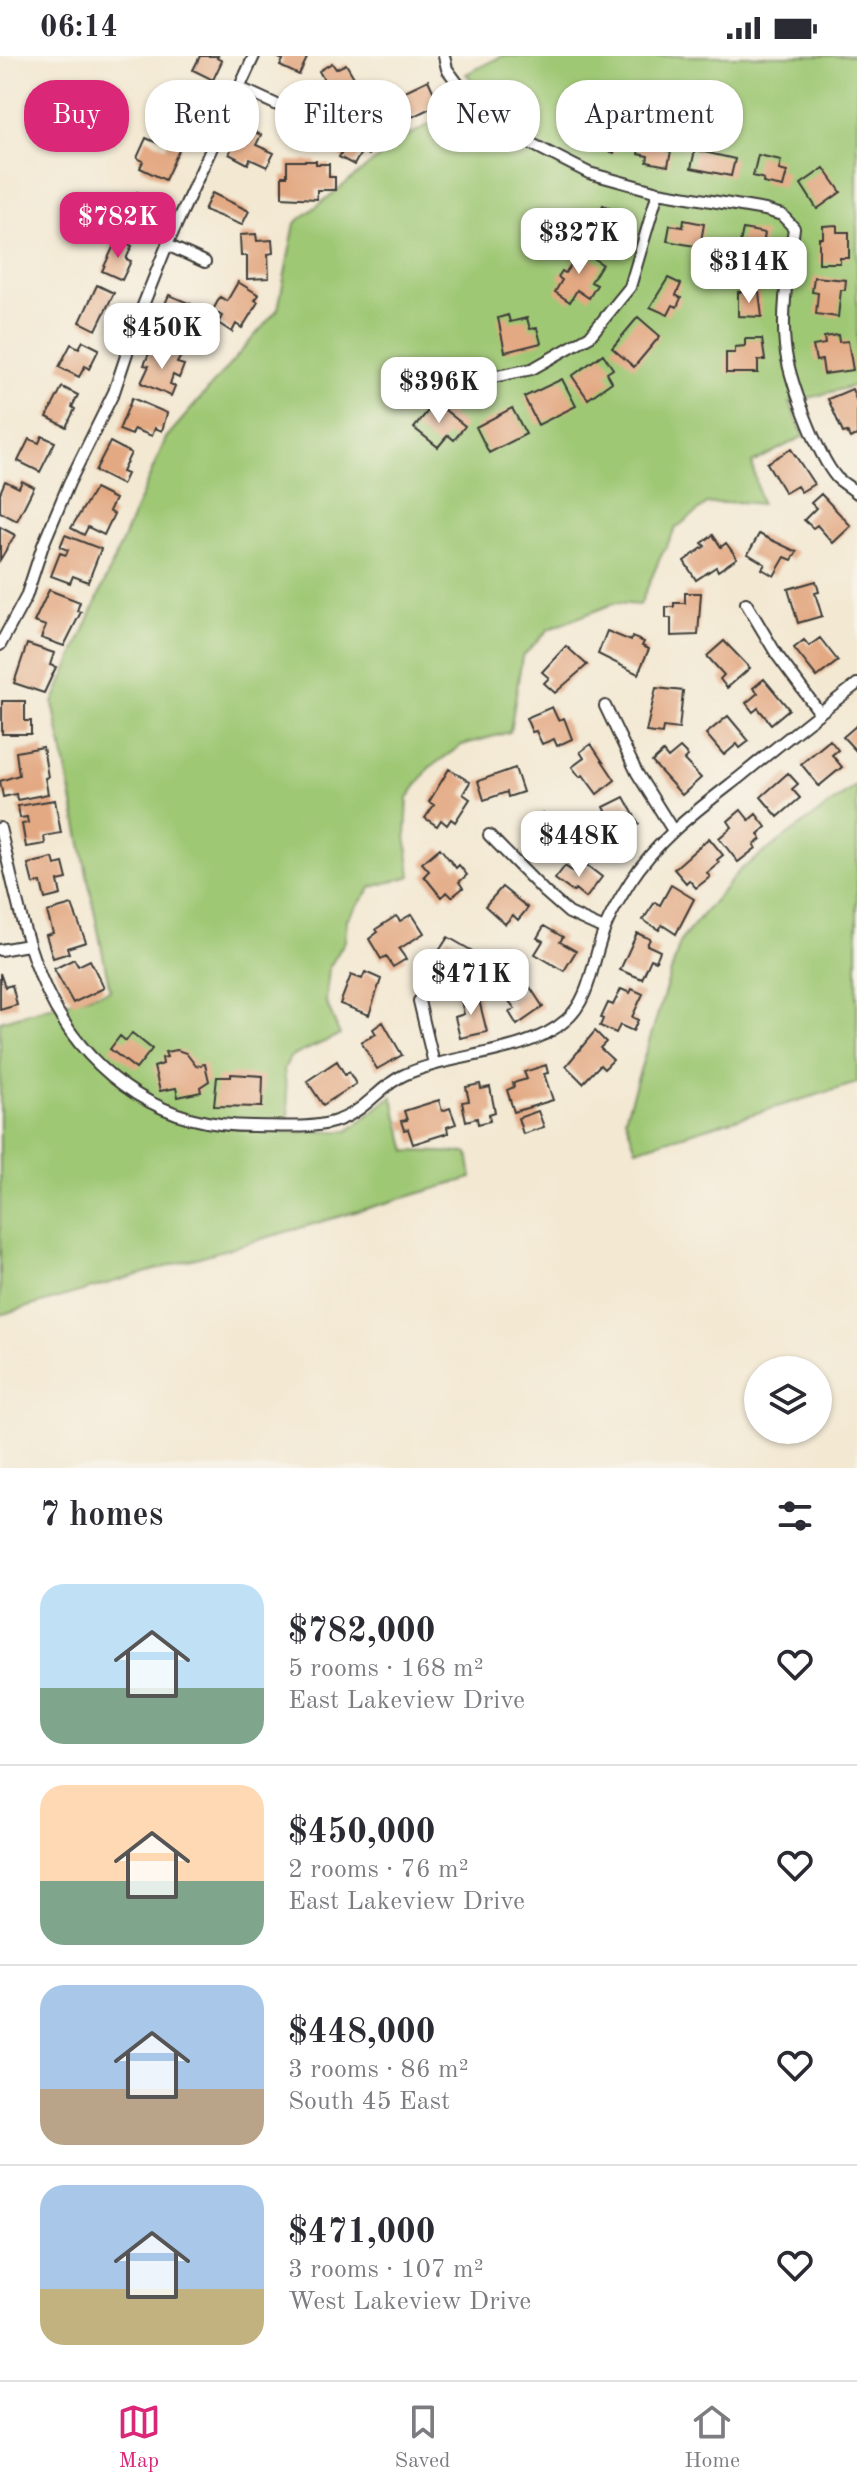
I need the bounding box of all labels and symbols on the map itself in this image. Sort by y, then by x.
pin: $782K [62,192,174,260]
pin: $327K [523,208,635,276]
pin: $314K [693,237,805,305]
pin: $450K [106,303,218,371]
pin: $396K [383,357,495,425]
pin: $448K [523,811,635,879]
pin: $471K [415,949,527,1017]

